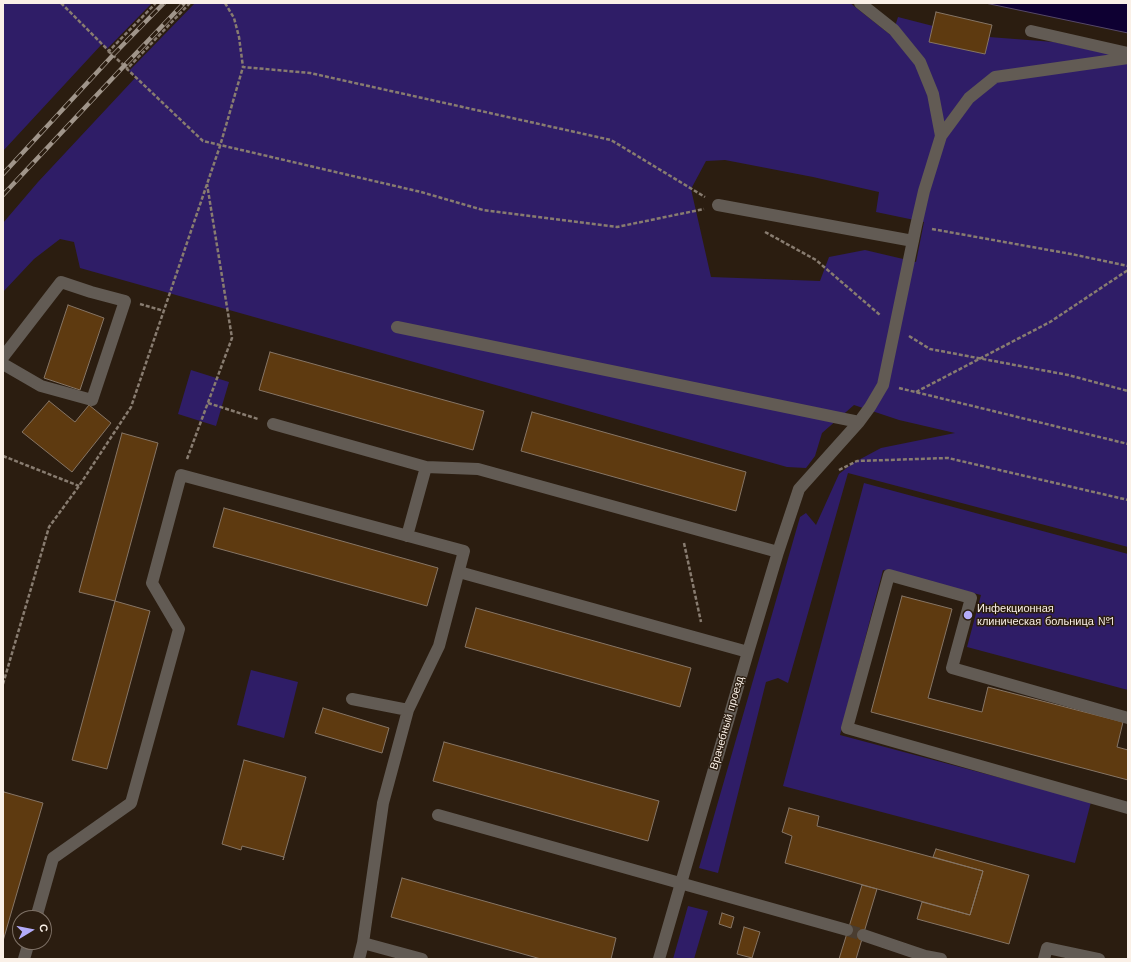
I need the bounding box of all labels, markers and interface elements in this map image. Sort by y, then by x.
place label: Инфекционная клиническая больница №1 [977,602,1114,628]
marker: Инфекционная клиническая больница №1 [962,609,974,621]
street label: Врачебный проезд [707,675,747,771]
north arrow [12,910,52,950]
text: С [36,923,50,933]

